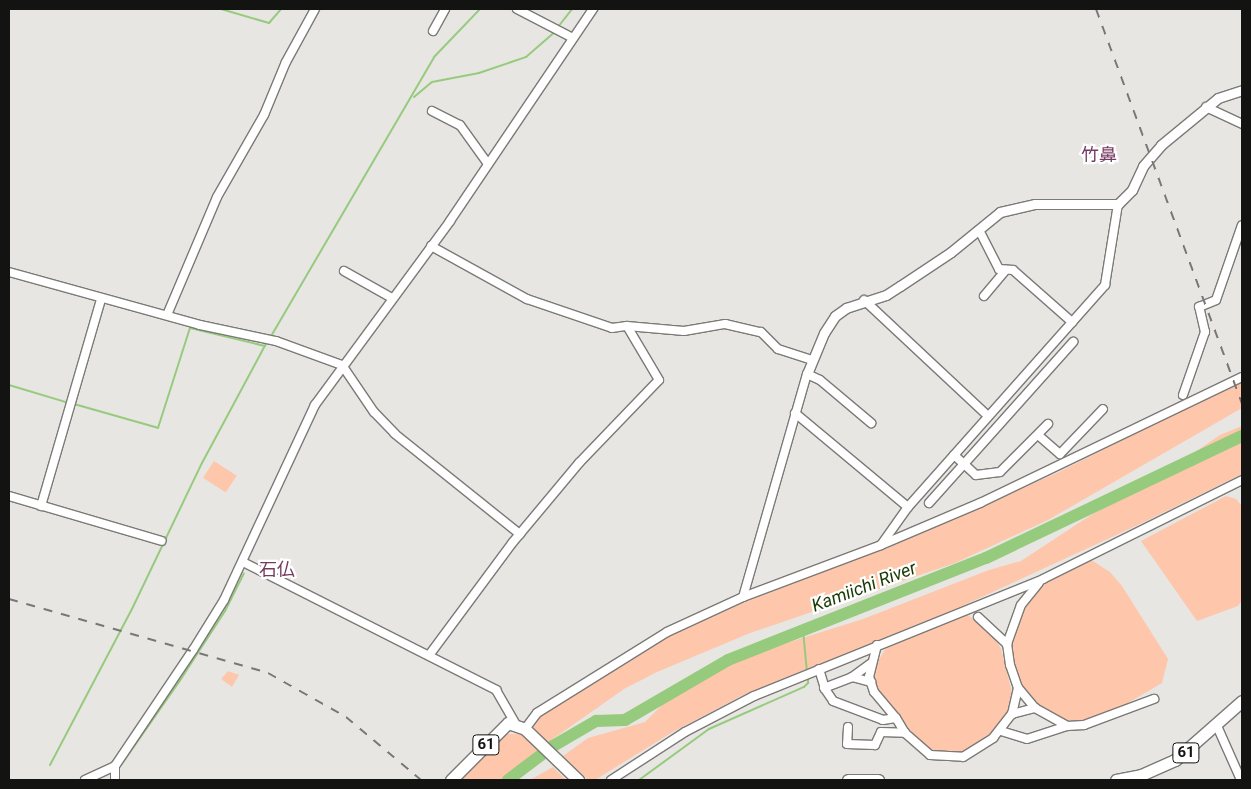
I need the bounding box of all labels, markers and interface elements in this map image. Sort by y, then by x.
district label: 竹鼻 [1081,144,1117,166]
water label: Kamiichi River [809,557,919,617]
district label: 石仏 [259,559,295,581]
road number: 61 [472,732,500,758]
road number: 61 [1172,740,1200,766]

